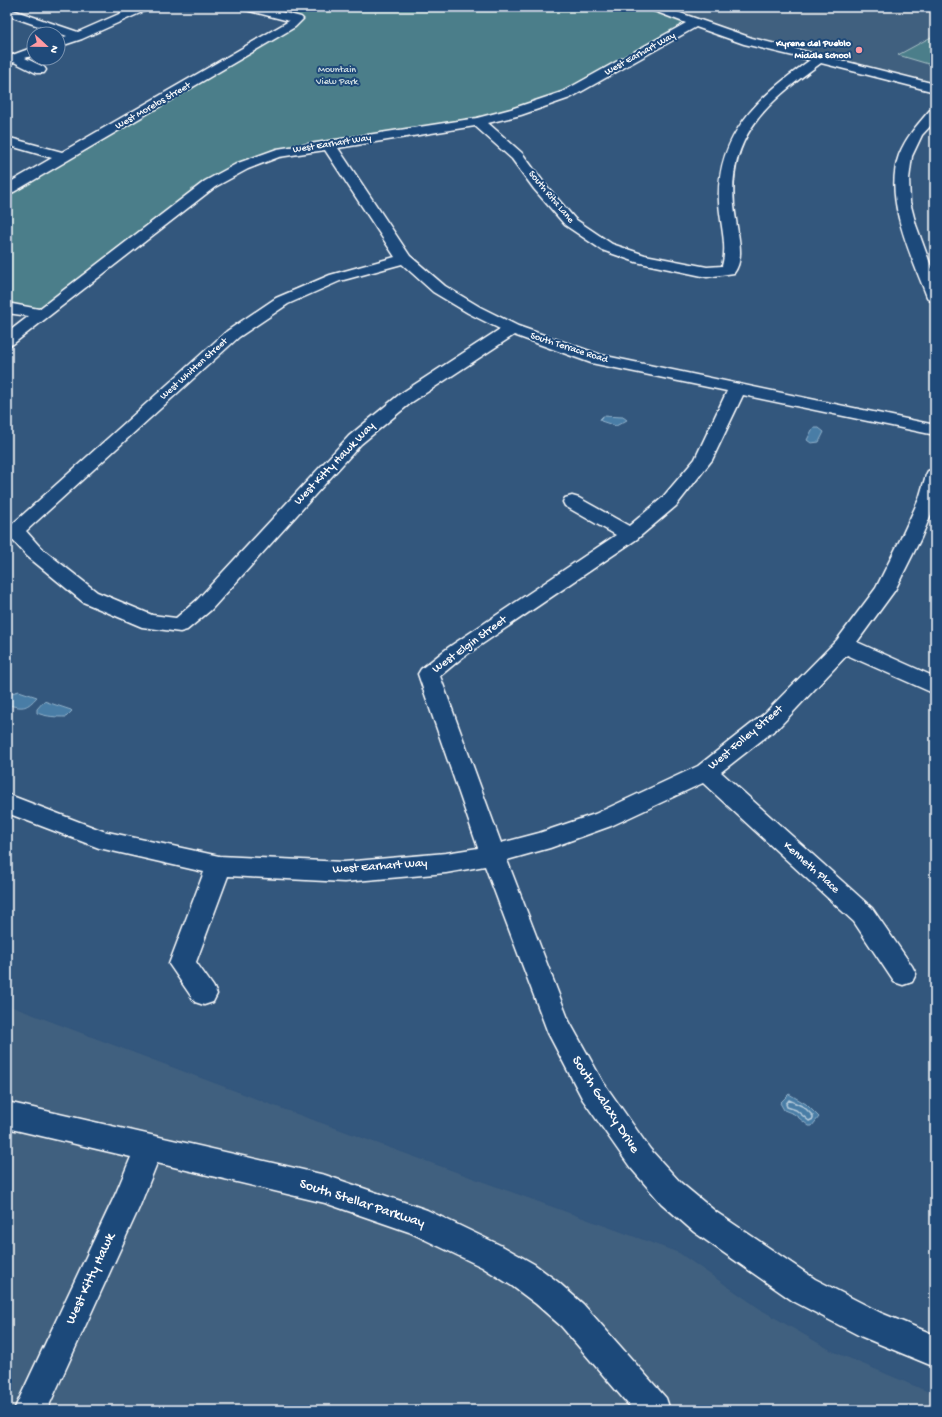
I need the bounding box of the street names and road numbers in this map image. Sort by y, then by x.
street label: West Earhart Way [603,30,678,78]
street label: West Morelos Street [113,79,193,132]
street label: West Earhart Way [292,132,372,156]
street label: South Rita Lane [526,168,577,226]
street label: South Terrace Road [529,330,610,367]
street label: West Whitten Street [158,335,231,403]
street label: West Kitty Hawk Way [292,419,378,508]
street label: West Elgin Street [430,613,511,677]
street label: West Folley Street [706,702,787,773]
street label: Kenneth Place [780,839,843,897]
street label: West Earhart Way [332,857,428,877]
street label: South Galaxy Drive [567,1053,643,1157]
street label: South Stellar Parkway [297,1176,427,1232]
street label: West Kitty Hawk [62,1229,120,1327]

